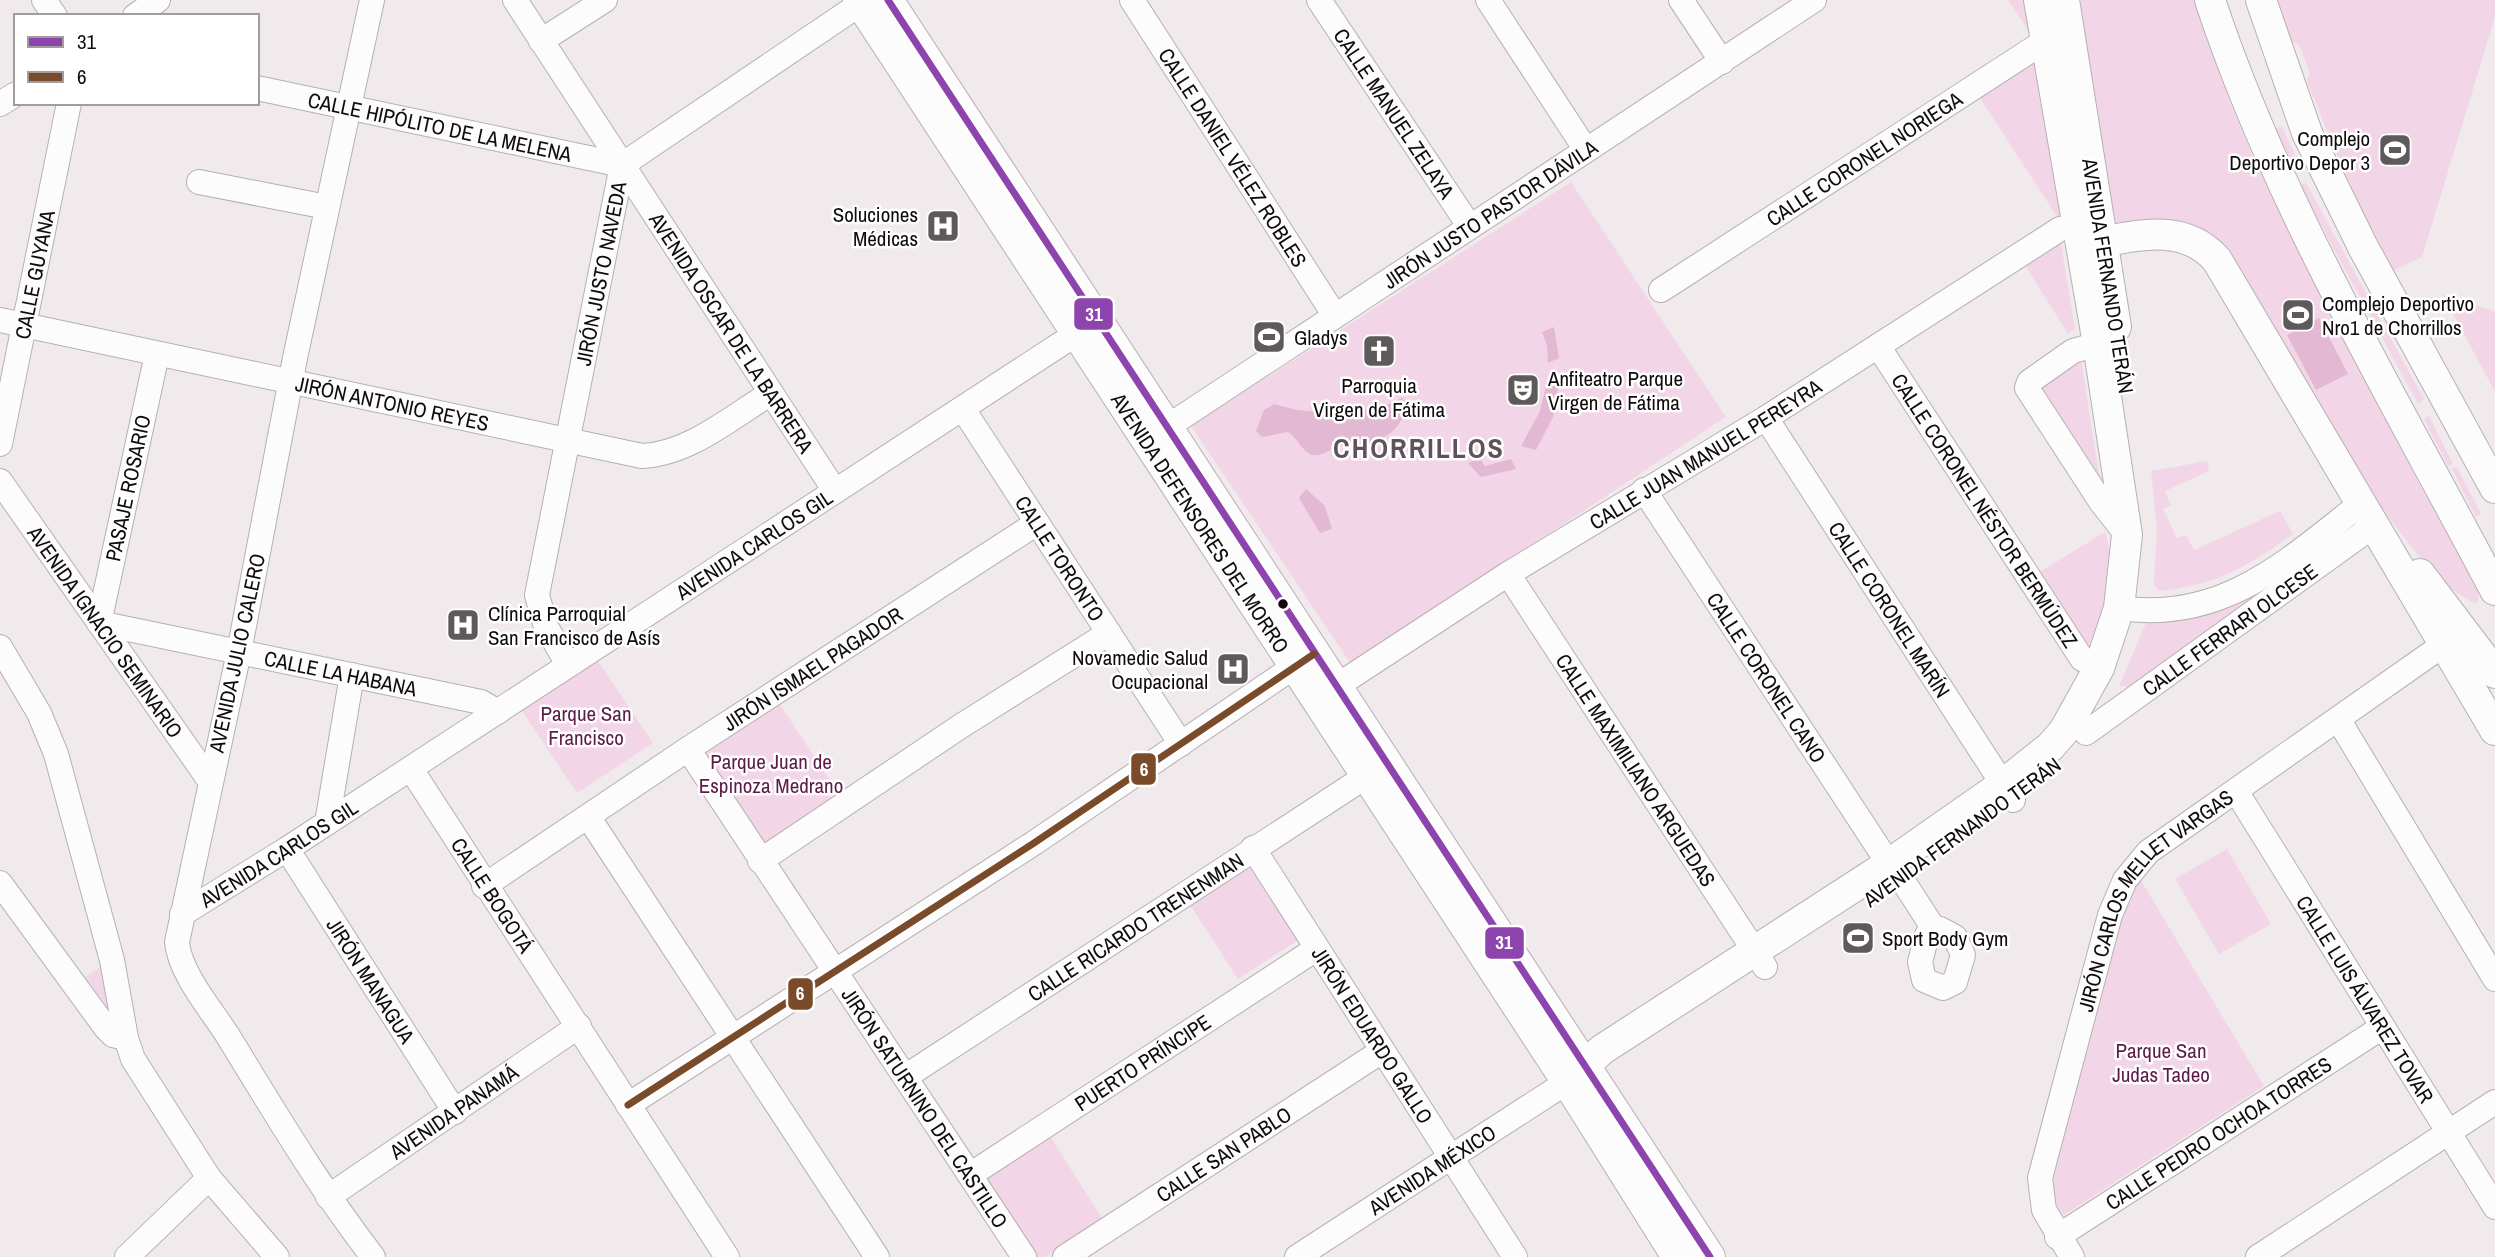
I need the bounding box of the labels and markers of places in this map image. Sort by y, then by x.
place label: Complejo Deportivo Depor 3 [2229,124,2370,177]
sports icon: Complejo Deportivo Depor 3 [2376,131,2414,169]
place label: Soluciones Médicas [833,200,918,253]
hospital icon: Soluciones Médicas [924,207,962,245]
place label: Complejo Deportivo Nro1 de Chorrillos [2322,289,2474,342]
sports icon: Complejo Deportivo Nro1 de Chorrillos [2279,296,2317,334]
sports icon: Gladys [1250,318,1288,356]
place label: Gladys [1294,323,1348,352]
church icon: Parroquia Virgen de Fátima [1360,332,1398,370]
place label: Anfiteatro Parque Virgen de Fátima [1547,364,1683,417]
place label: Parroquia Virgen de Fátima [1313,371,1445,424]
theatre icon: Anfiteatro Parque Virgen de Fátima [1504,371,1542,409]
unlabelled marker [1276,597,1290,611]
place label: Clínica Parroquial San Francisco de Asís [488,599,660,652]
hospital icon: Clínica Parroquial San Francisco de Asís [444,606,482,644]
place label: Novamedic Salud Ocupacional [1072,643,1208,696]
hospital icon: Novamedic Salud Ocupacional [1214,650,1252,688]
sports icon: Sport Body Gym [1839,919,1877,957]
place label: Sport Body Gym [1882,924,2008,953]

